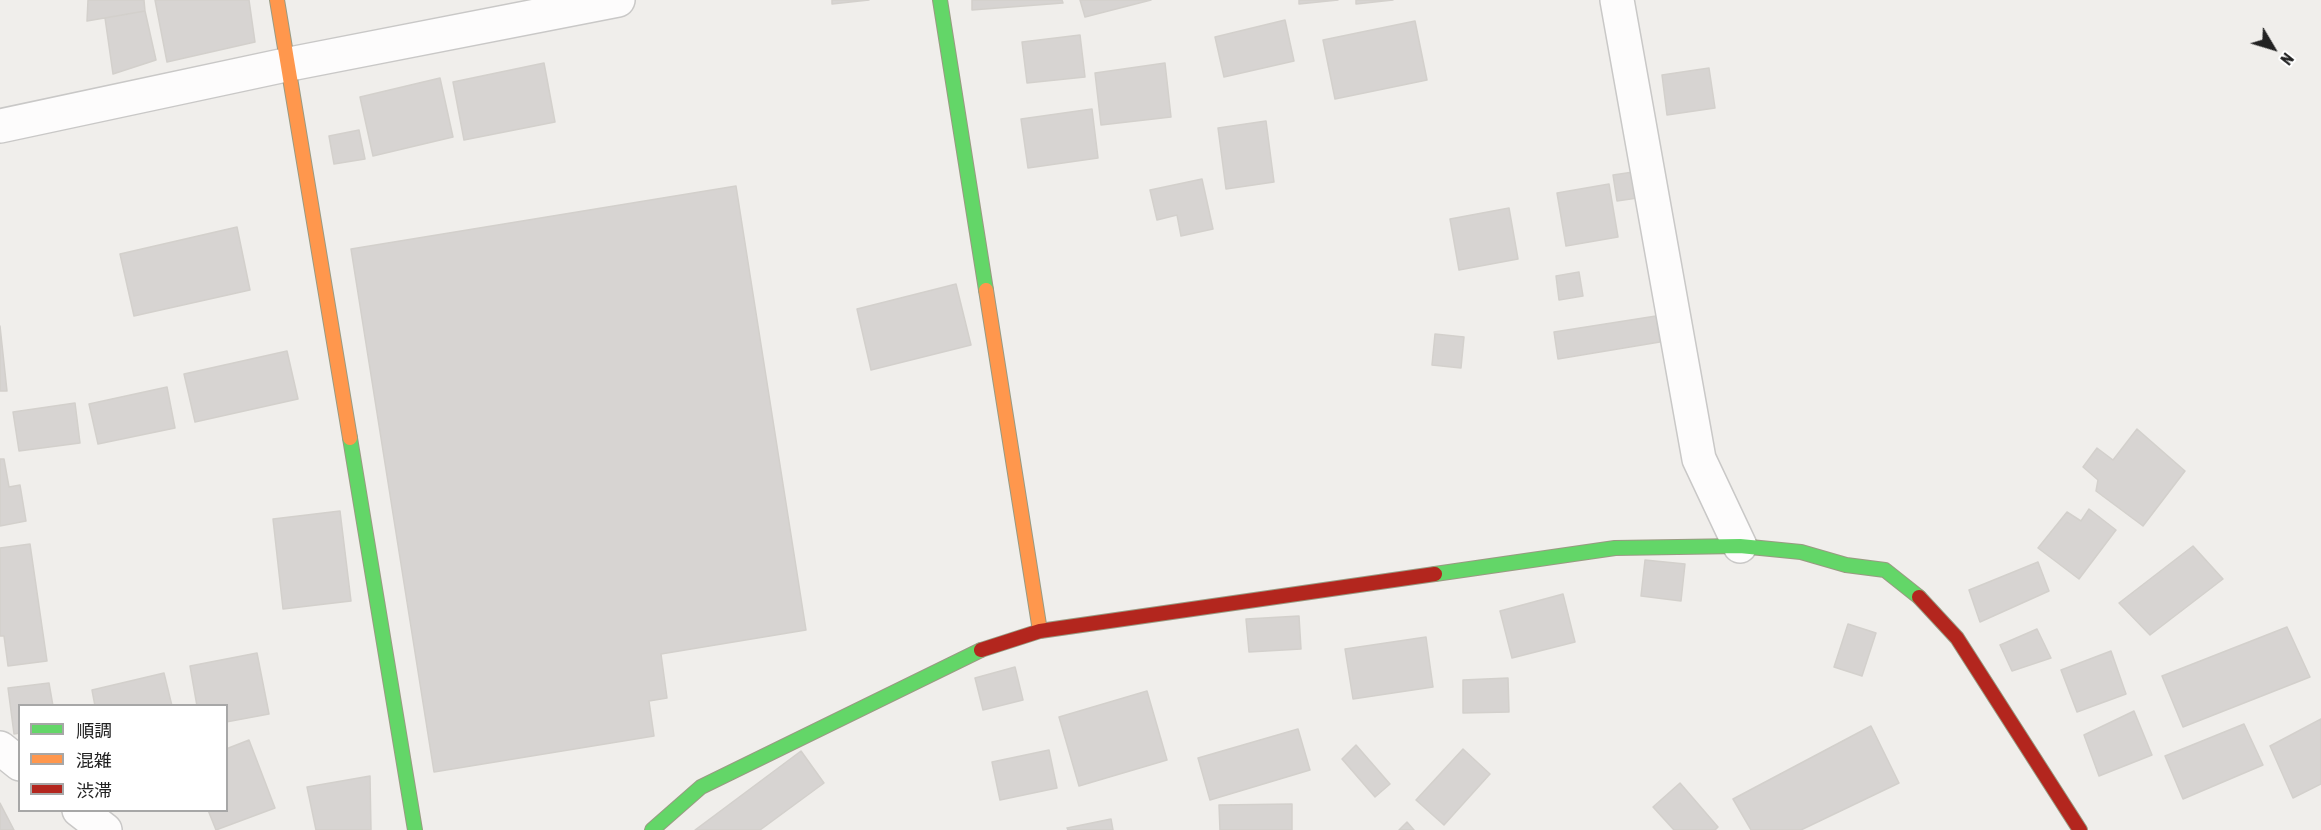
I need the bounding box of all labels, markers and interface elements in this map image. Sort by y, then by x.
north arrow [2243,18,2303,78]
text: N [2277,50,2297,68]
legend [18,704,228,812]
text: 順調 [76,720,112,741]
text: 混雑 [76,750,112,771]
text: 渋滞 [76,780,112,801]

